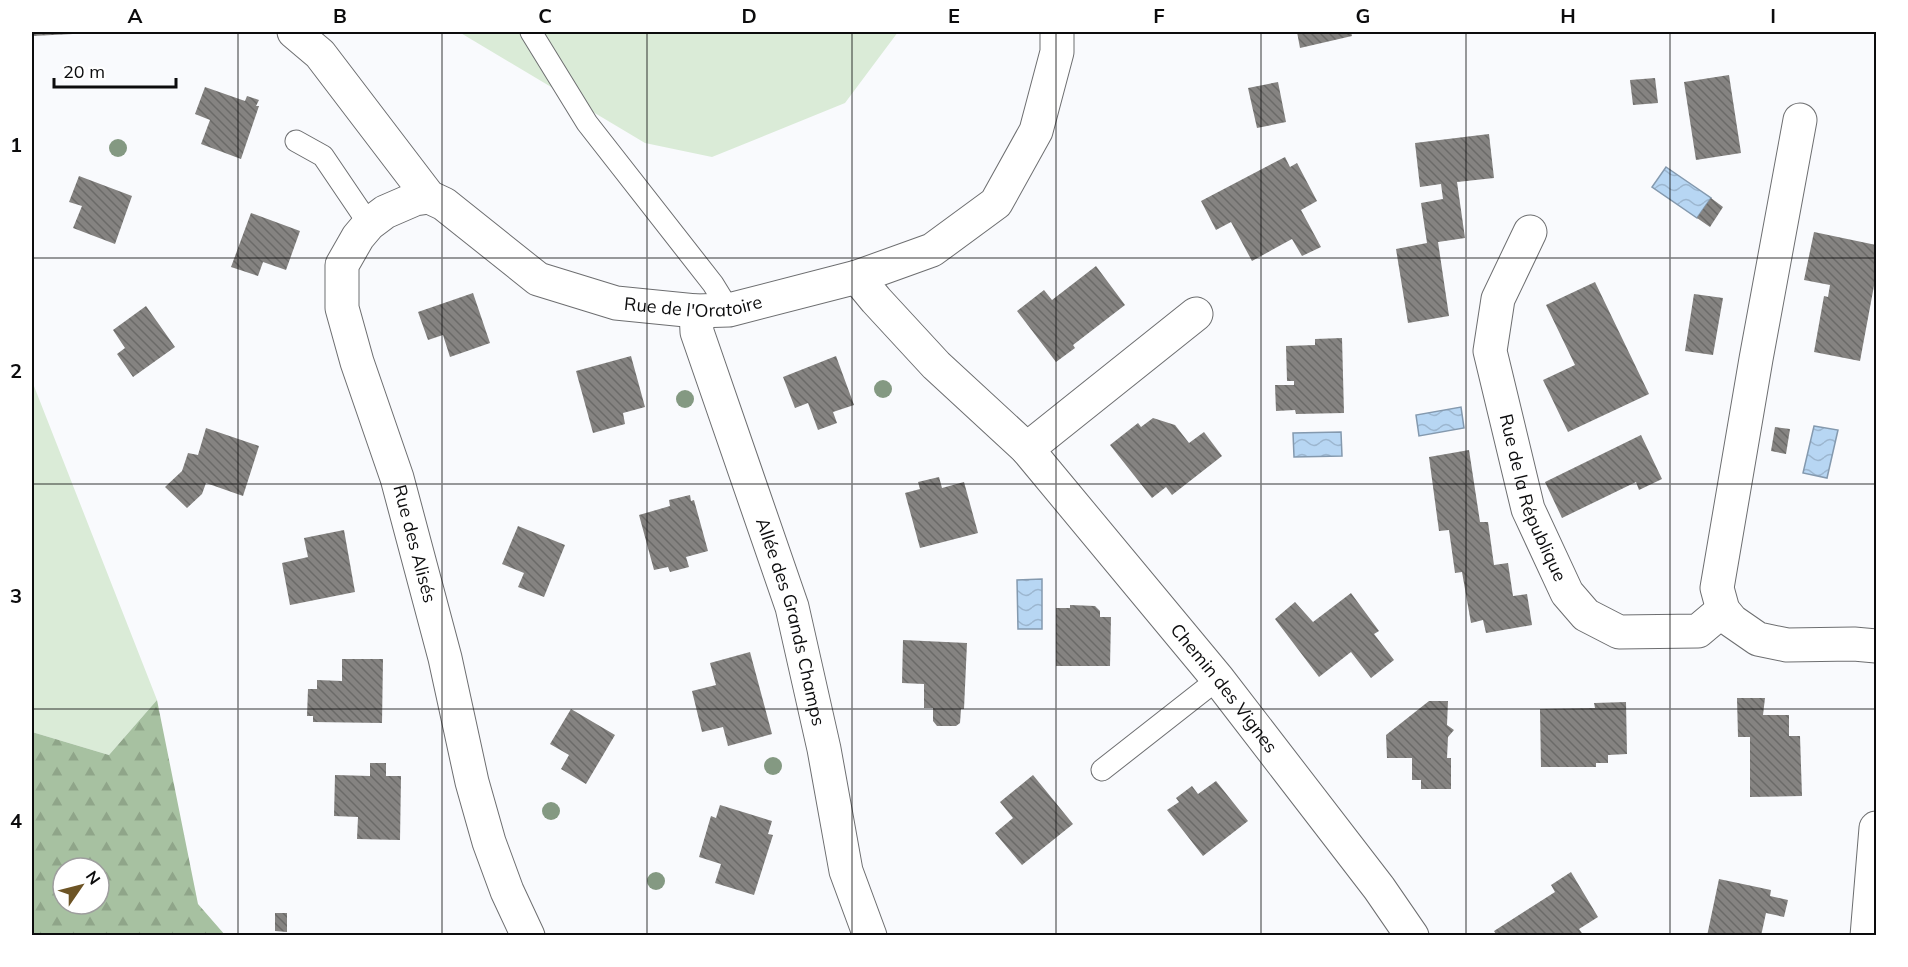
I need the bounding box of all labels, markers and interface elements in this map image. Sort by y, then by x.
text: A [128,3,143,28]
text: B [333,3,347,28]
text: C [538,3,552,28]
text: D [741,3,757,28]
text: E [948,3,960,28]
text: F [1153,3,1165,28]
text: G [1356,3,1370,28]
text: H [1560,3,1576,28]
text: I [1770,3,1776,28]
scale bar [54,51,176,89]
text: 20 m [63,60,105,83]
text: 1 [10,132,22,157]
street label: Rue de l'Oratoire [623,290,765,322]
text: 2 [10,358,22,383]
street label: Rue de la République [1495,411,1572,585]
street label: Rue des Alisés [388,482,442,605]
street label: Allée des Grands Champs [751,515,830,728]
text: 3 [10,583,22,608]
street label: Chemin des Vignes [1166,618,1283,758]
text: 4 [10,808,22,833]
north arrow [51,856,111,916]
text: N [82,867,105,888]

